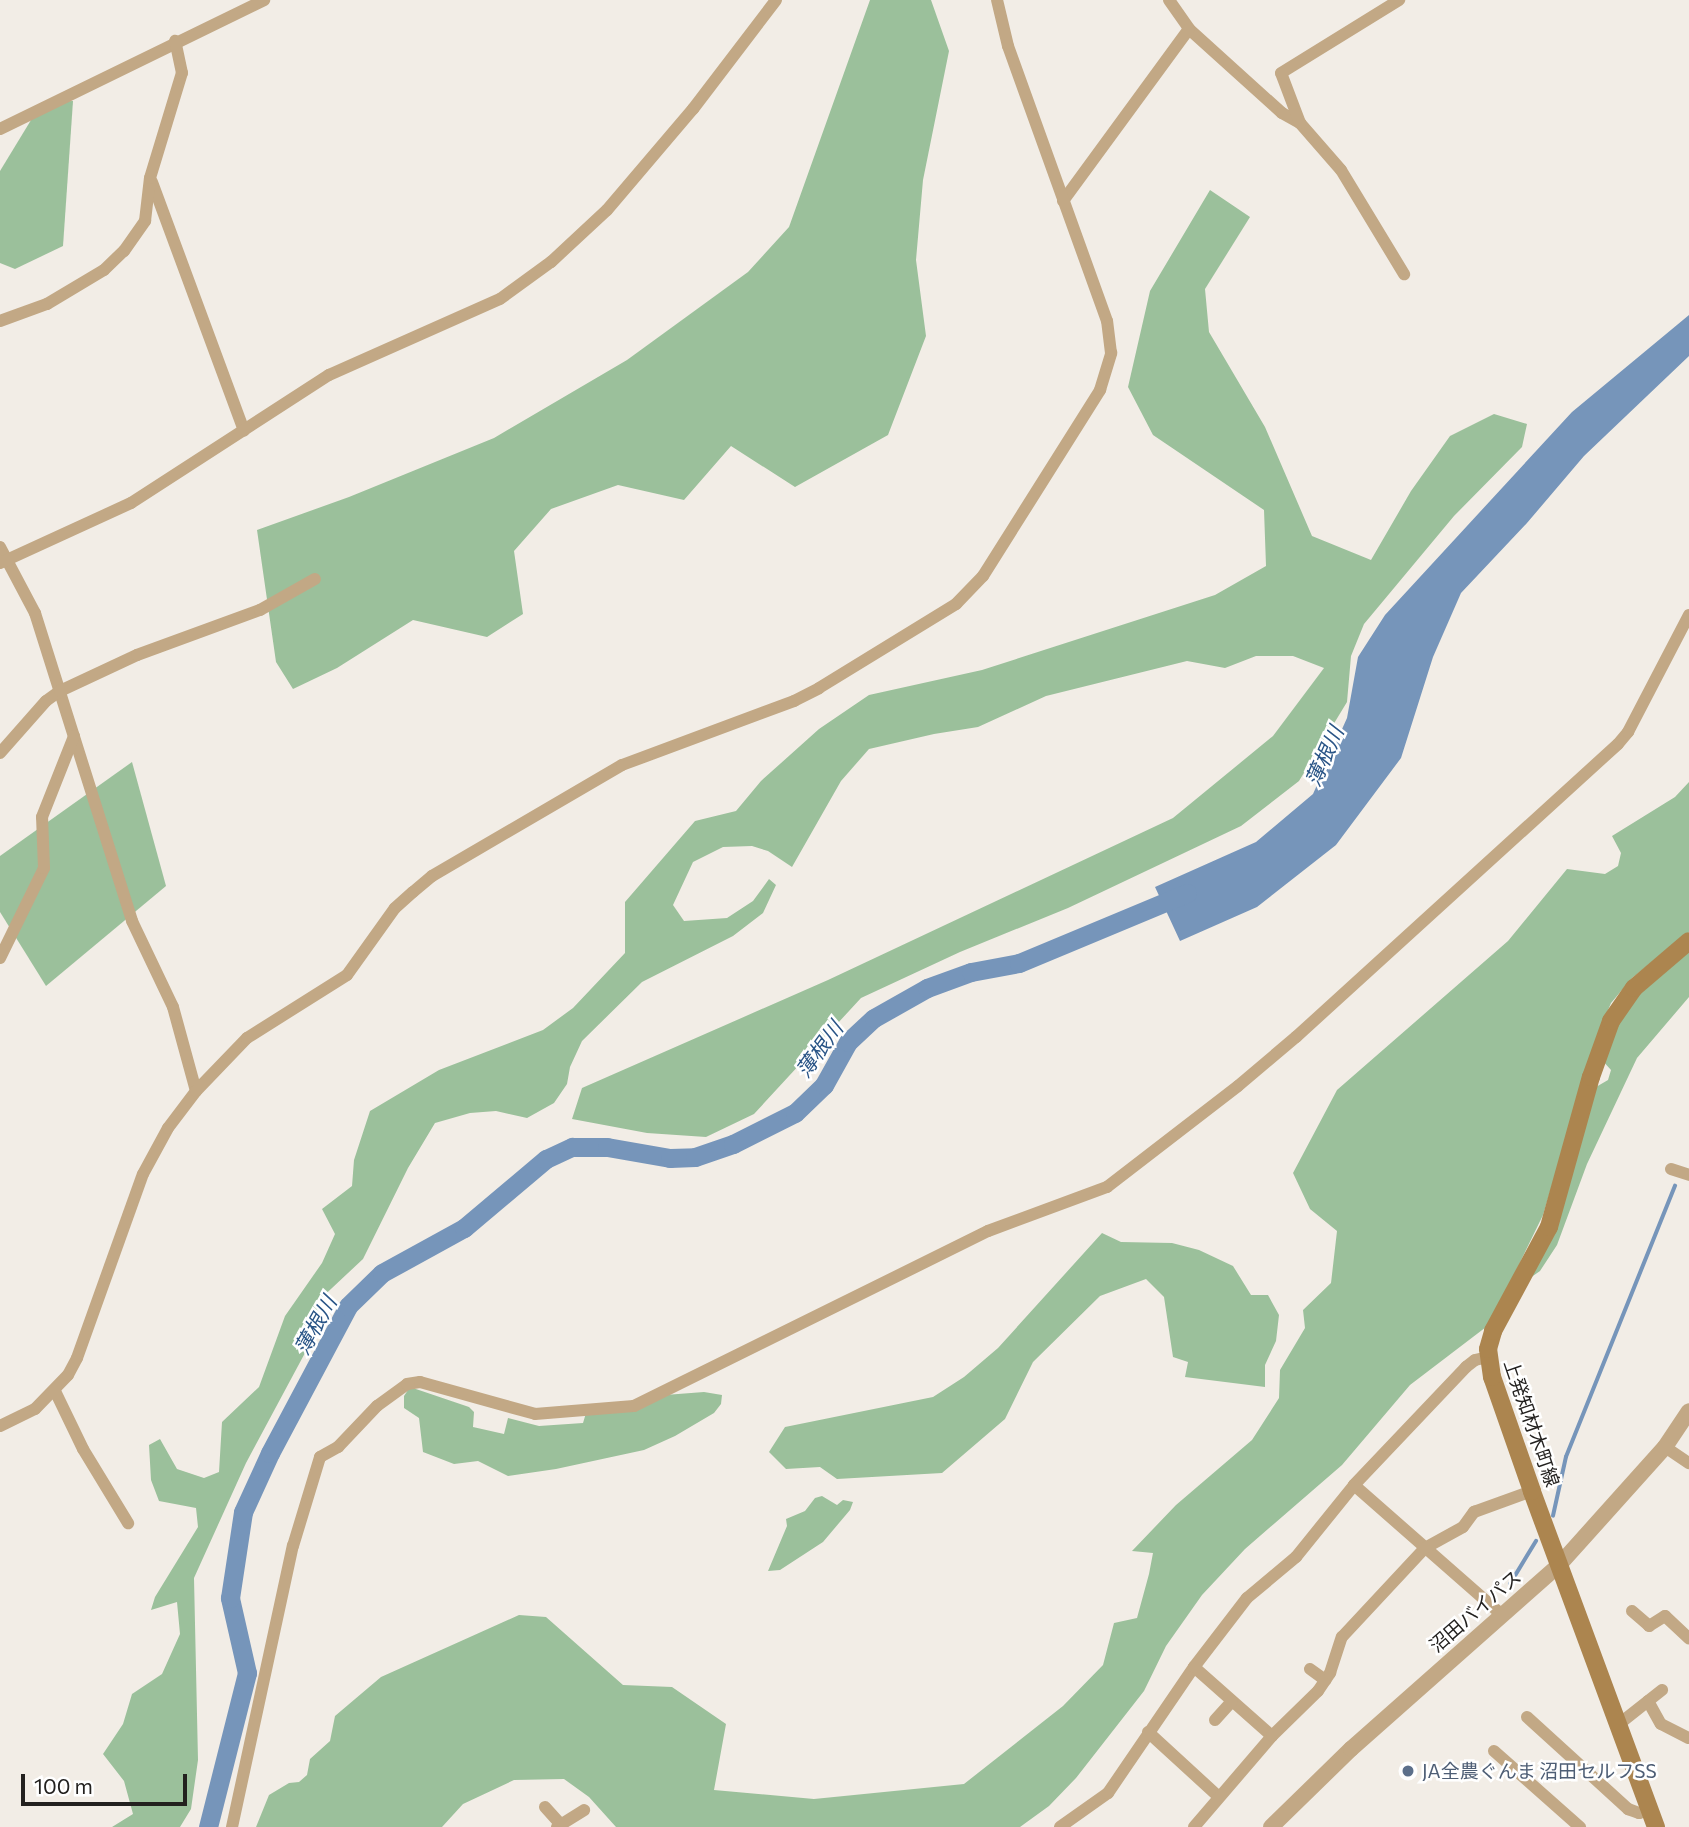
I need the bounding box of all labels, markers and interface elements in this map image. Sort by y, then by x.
water label: 薄根川 [1300,722,1348,790]
water label: 薄根川 [790,1016,848,1082]
water label: 薄根川 [289,1291,341,1359]
street label: 上発知材木町線 [1500,1356,1564,1490]
street label: 沼田バイパス [1425,1565,1525,1657]
scale bar [24,1760,191,1804]
place label: JA全農ぐんま 沼田セルフSS [1422,1760,1657,1782]
marker: JA全農ぐんま 沼田セルフSS [1400,1763,1416,1779]
text: 100 m [34,1773,93,1798]

